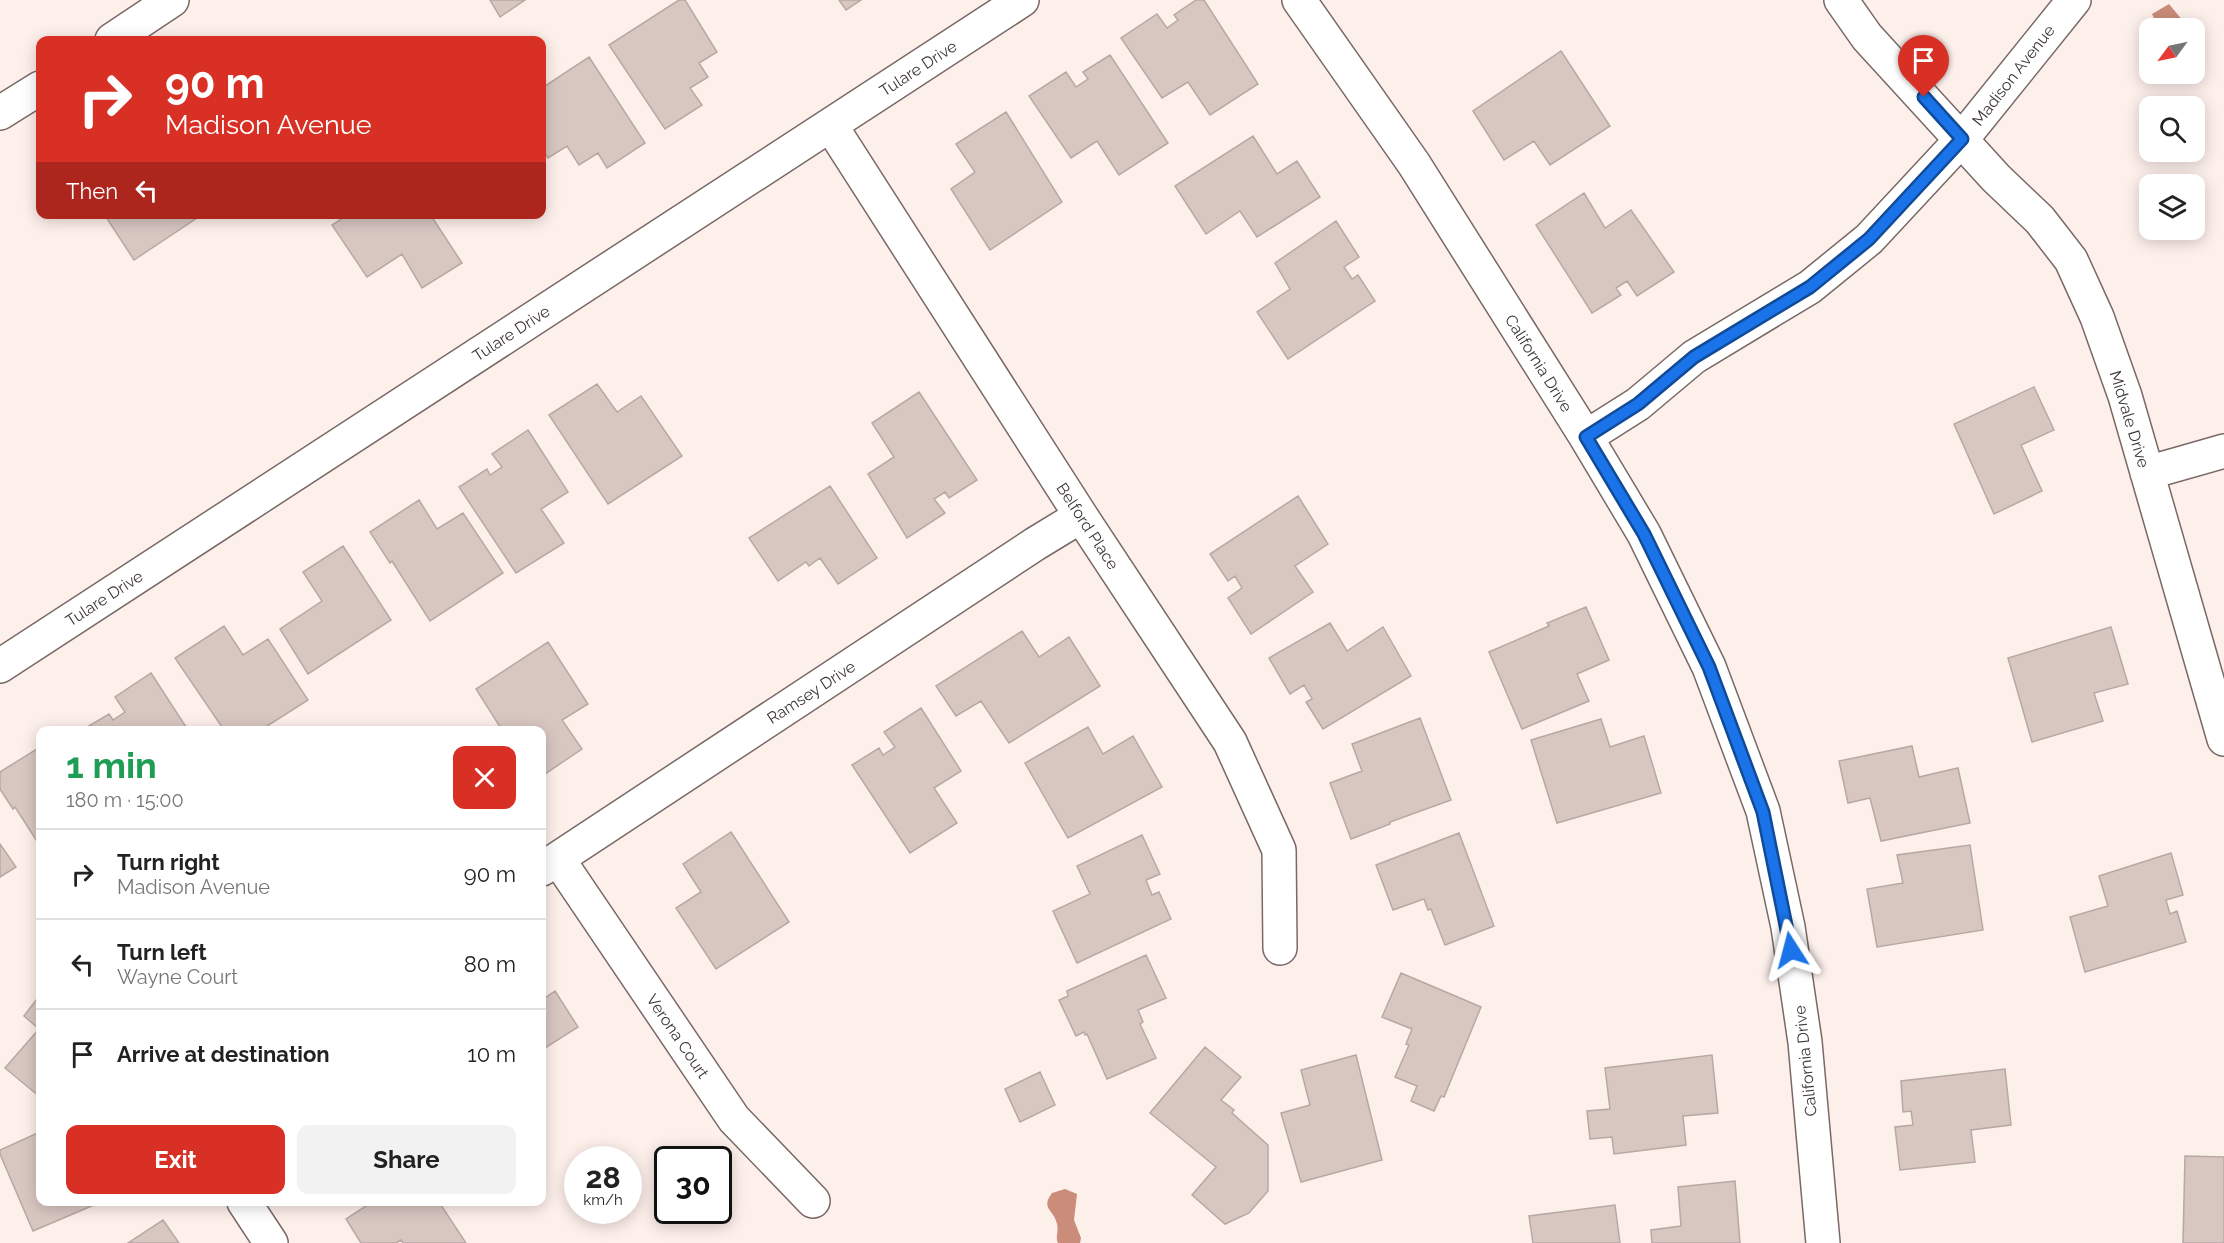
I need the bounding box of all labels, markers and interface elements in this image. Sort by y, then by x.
north arrow [2139,18,2205,84]
map controls [2139,18,2205,240]
street label: Madison Avenue [1968,21,2059,129]
pin [1898,35,1949,97]
street label: Tulare Drive [876,36,960,100]
icon: arrive [1907,44,1940,77]
text: 90 m [165,59,265,108]
icon: right [66,60,144,138]
button: search [2139,96,2205,162]
text: Madison Avenue [165,109,372,140]
icon: left [130,174,163,207]
button: layers [2139,174,2205,240]
text: Then [66,178,118,204]
street label: Tulare Drive [469,301,553,365]
street label: California Drive [1501,311,1576,416]
street label: Midvale Drive [2106,368,2153,470]
street label: Belford Place [1053,479,1123,573]
street label: Tulare Drive [62,566,146,630]
street label: Ramsey Drive [764,657,859,728]
text: 1 min [66,744,157,786]
button: close [453,746,516,809]
text: 180 m · 15:00 [66,788,184,812]
text: Turn right [117,849,220,875]
icon: right [66,858,99,891]
text: 90 m [464,861,516,887]
text: Madison Avenue [117,875,270,899]
position arrow [1759,918,1823,982]
text: Turn left [117,939,207,965]
icon: left [66,948,99,981]
text: 80 m [464,951,516,977]
text: Wayne Court [117,965,238,989]
street label: Verona Court [643,991,713,1082]
street label: California Drive [1790,1005,1821,1117]
icon: arrive [66,1038,99,1071]
text: Arrive at destination [117,1041,330,1067]
text: 10 m [467,1041,516,1067]
button: Exit [66,1125,285,1194]
button: Share [297,1125,516,1194]
speed limit sign: 30 [654,1146,732,1224]
text: 28 [585,1160,621,1195]
text: km/h [583,1191,623,1209]

